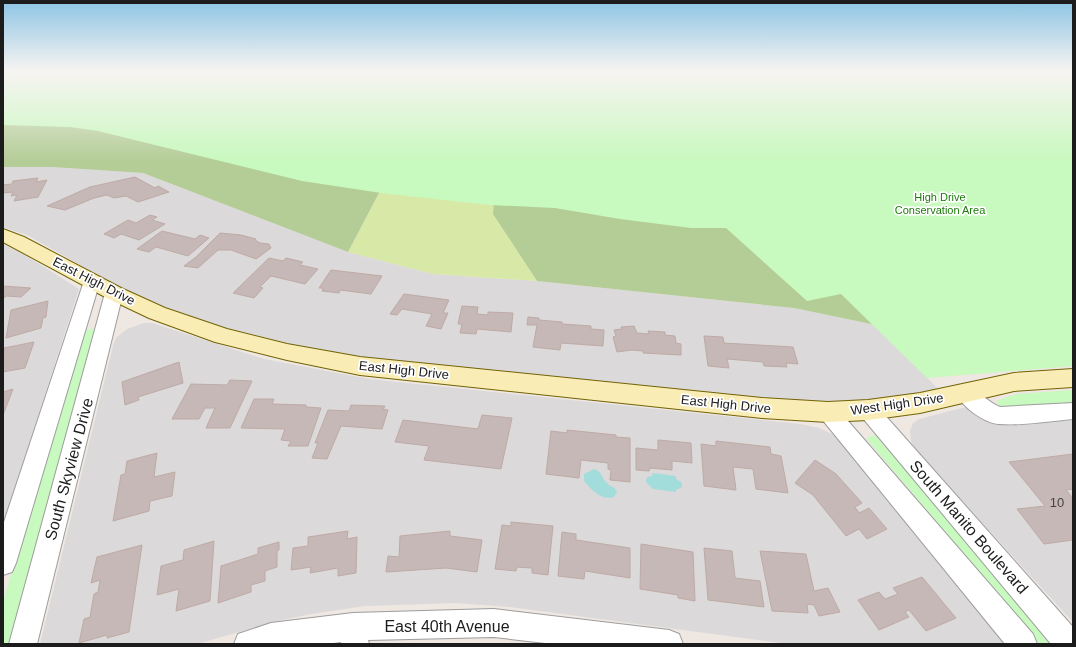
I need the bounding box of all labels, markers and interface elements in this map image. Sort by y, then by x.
park label: High Drive Conservation Area [895,191,986,216]
street label: East High Drive [50,254,138,308]
street label: East High Drive [358,358,450,382]
street label: West High Drive [850,390,944,418]
street label: East High Drive [680,392,772,416]
street label: South Skyview Drive [42,396,96,542]
street label: South Manito Boulevard [907,457,1031,597]
house number: 10 [1050,495,1064,510]
street label: East 40th Avenue [384,618,510,635]

